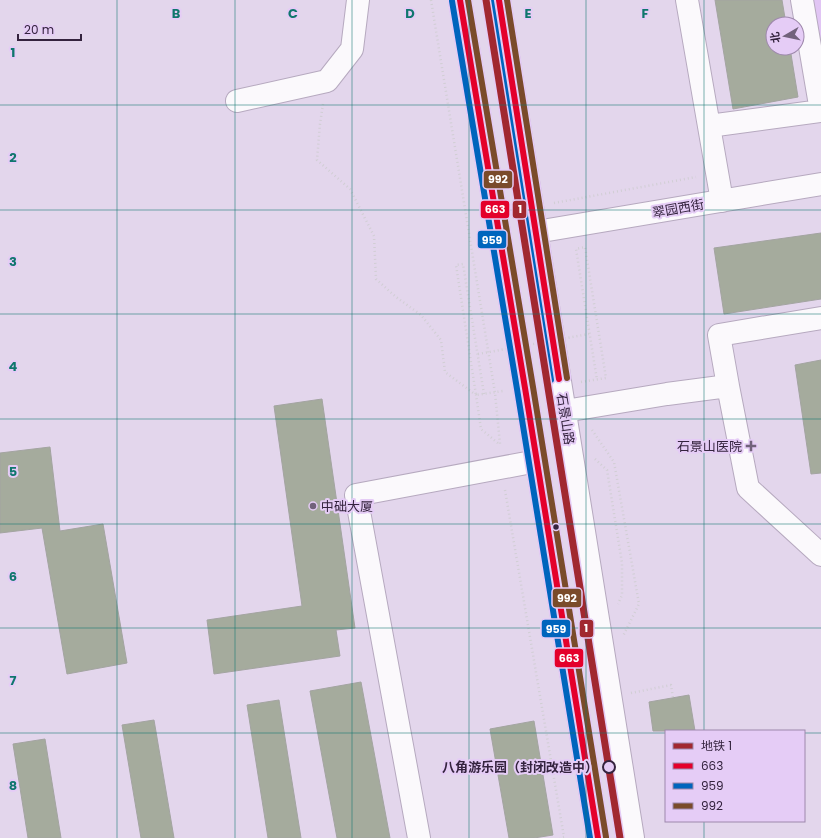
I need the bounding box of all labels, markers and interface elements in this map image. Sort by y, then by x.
text: B [172,4,181,23]
text: C [288,4,298,23]
text: D [405,4,415,23]
text: E [524,4,532,23]
text: F [641,4,649,23]
scale bar [18,16,81,42]
north arrow [765,16,805,56]
text: 20 m [24,21,54,38]
text: 北 [766,31,784,44]
text: 1 [11,43,15,62]
text: 2 [9,148,17,167]
line badge: 992 [483,170,513,189]
text: 992 [488,171,508,187]
street label: 翠园西街 [651,195,705,222]
line badge: 663 [480,200,510,219]
line badge: 1 [512,200,527,219]
text: 663 [485,201,506,217]
text: 1 [518,201,522,217]
line badge: 959 [477,230,507,249]
text: 959 [482,232,503,248]
text: 3 [9,252,17,271]
text: 4 [9,357,18,376]
street label: 石景山路 [552,392,579,446]
place label: 石景山医院 [677,437,742,456]
marker: 石景山医院 [745,440,757,452]
text: 5 [9,462,17,481]
place label: 中础大厦 [321,497,373,516]
marker: 中础大厦 [308,501,318,511]
unlabelled marker [551,522,561,532]
text: 6 [9,567,17,586]
line badge: 992 [552,588,582,608]
text: 992 [557,590,577,606]
line badge: 959 [541,619,571,638]
line badge: 1 [579,619,594,638]
text: 1 [584,620,588,636]
text: 959 [546,621,567,637]
line badge: 663 [554,648,584,668]
text: 663 [559,650,580,666]
text: 7 [10,671,17,690]
legend [665,730,805,822]
text: 地铁 1 [701,737,732,754]
text: 663 [701,757,723,774]
place label: 八角游乐园（封闭改造中） [442,758,598,777]
marker: 八角游乐园（封闭改造中） [602,760,616,774]
text: 8 [9,776,17,795]
text: 959 [701,777,724,794]
text: 992 [701,797,723,814]

